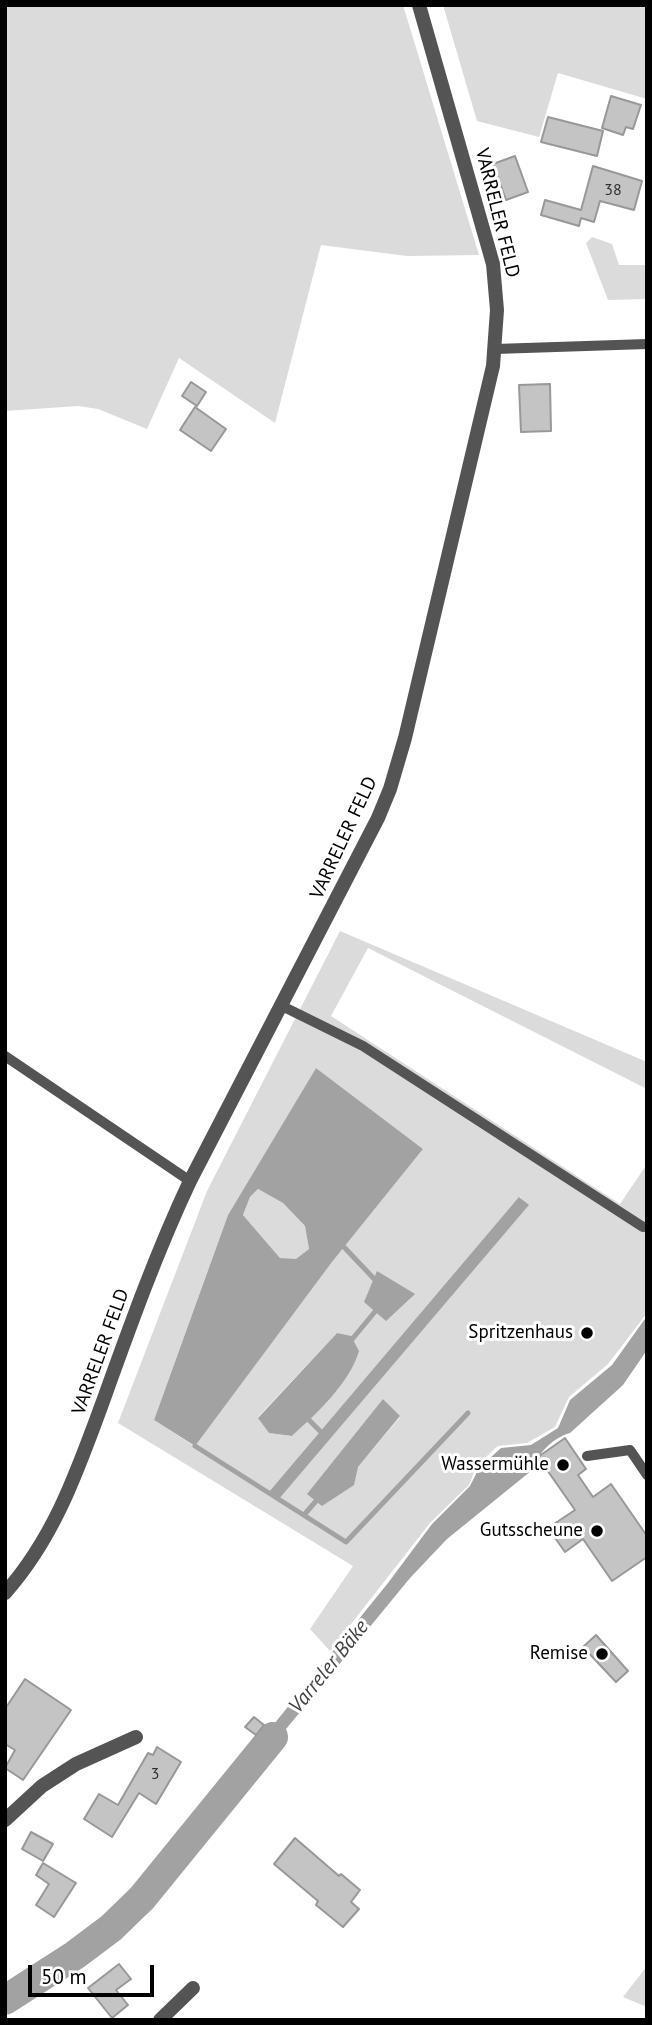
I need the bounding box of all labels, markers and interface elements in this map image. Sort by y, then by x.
street label: VARRELER FELD [470,146,524,280]
house number: 38 [604,180,622,200]
street label: VARRELER FELD [306,773,382,903]
street label: VARRELER FELD [68,1286,134,1418]
place label: Spritzenhaus [468,1322,573,1344]
marker: Spritzenhaus [579,1325,595,1341]
place label: Wassermühle [441,1454,549,1476]
marker: Wassermühle [555,1457,571,1473]
place label: Gutsscheune [480,1520,583,1542]
marker: Gutsscheune [589,1523,605,1539]
water label: Varreler Bäke [284,1615,374,1719]
place label: Remise [530,1643,588,1665]
marker: Remise [594,1646,610,1662]
house number: 3 [151,1764,159,1784]
scale bar [32,1952,158,1996]
text: 50 m [41,1963,87,1990]

